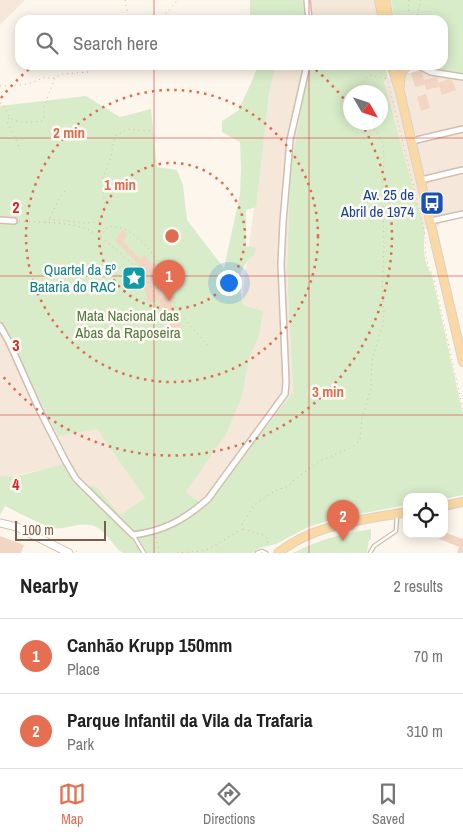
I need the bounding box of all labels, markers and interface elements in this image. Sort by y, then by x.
search box [15,15,448,70]
icon: search [33,29,61,57]
text: Search here [73,30,158,56]
north arrow [343,85,388,130]
text: 2 min [53,122,85,143]
text: 1 min [104,174,136,195]
place label: Av. 25 de Abril de 1974 [340,184,414,222]
bus stop icon: Av. 25 de Abril de 1974 [419,190,445,216]
text: 2 [12,196,20,218]
centre of rings [163,227,181,245]
place label: Quartel da 5º Bataria do RAC [30,259,117,297]
pin: 1 [153,260,185,301]
place icon: Quartel da 5º Bataria do RAC [121,265,147,291]
your location [216,270,242,296]
park label: Mata Nacional das Abas da Raposeira [74,305,181,343]
text: 3 [12,334,20,356]
text: 3 min [312,381,344,402]
text: 4 [12,473,20,495]
map controls [403,493,448,538]
button: locate [403,493,448,538]
pin: 2 [327,500,359,541]
scale bar [15,518,106,541]
text: 100 m [22,521,54,539]
text: Nearby [20,571,78,600]
text: 2 results [393,575,443,597]
text: Canhão Krupp 150mm [67,632,232,658]
text: 1 [32,645,40,667]
text: 70 m [414,645,443,667]
text: Place [67,658,100,680]
text: Parque Infantil da Vila da Trafaria [67,707,313,733]
text: 2 [32,720,40,742]
text: 310 m [407,720,443,742]
text: Park [67,733,94,755]
tab: Map [58,780,86,828]
tab: Directions [203,780,255,828]
tab: Saved [372,780,405,828]

